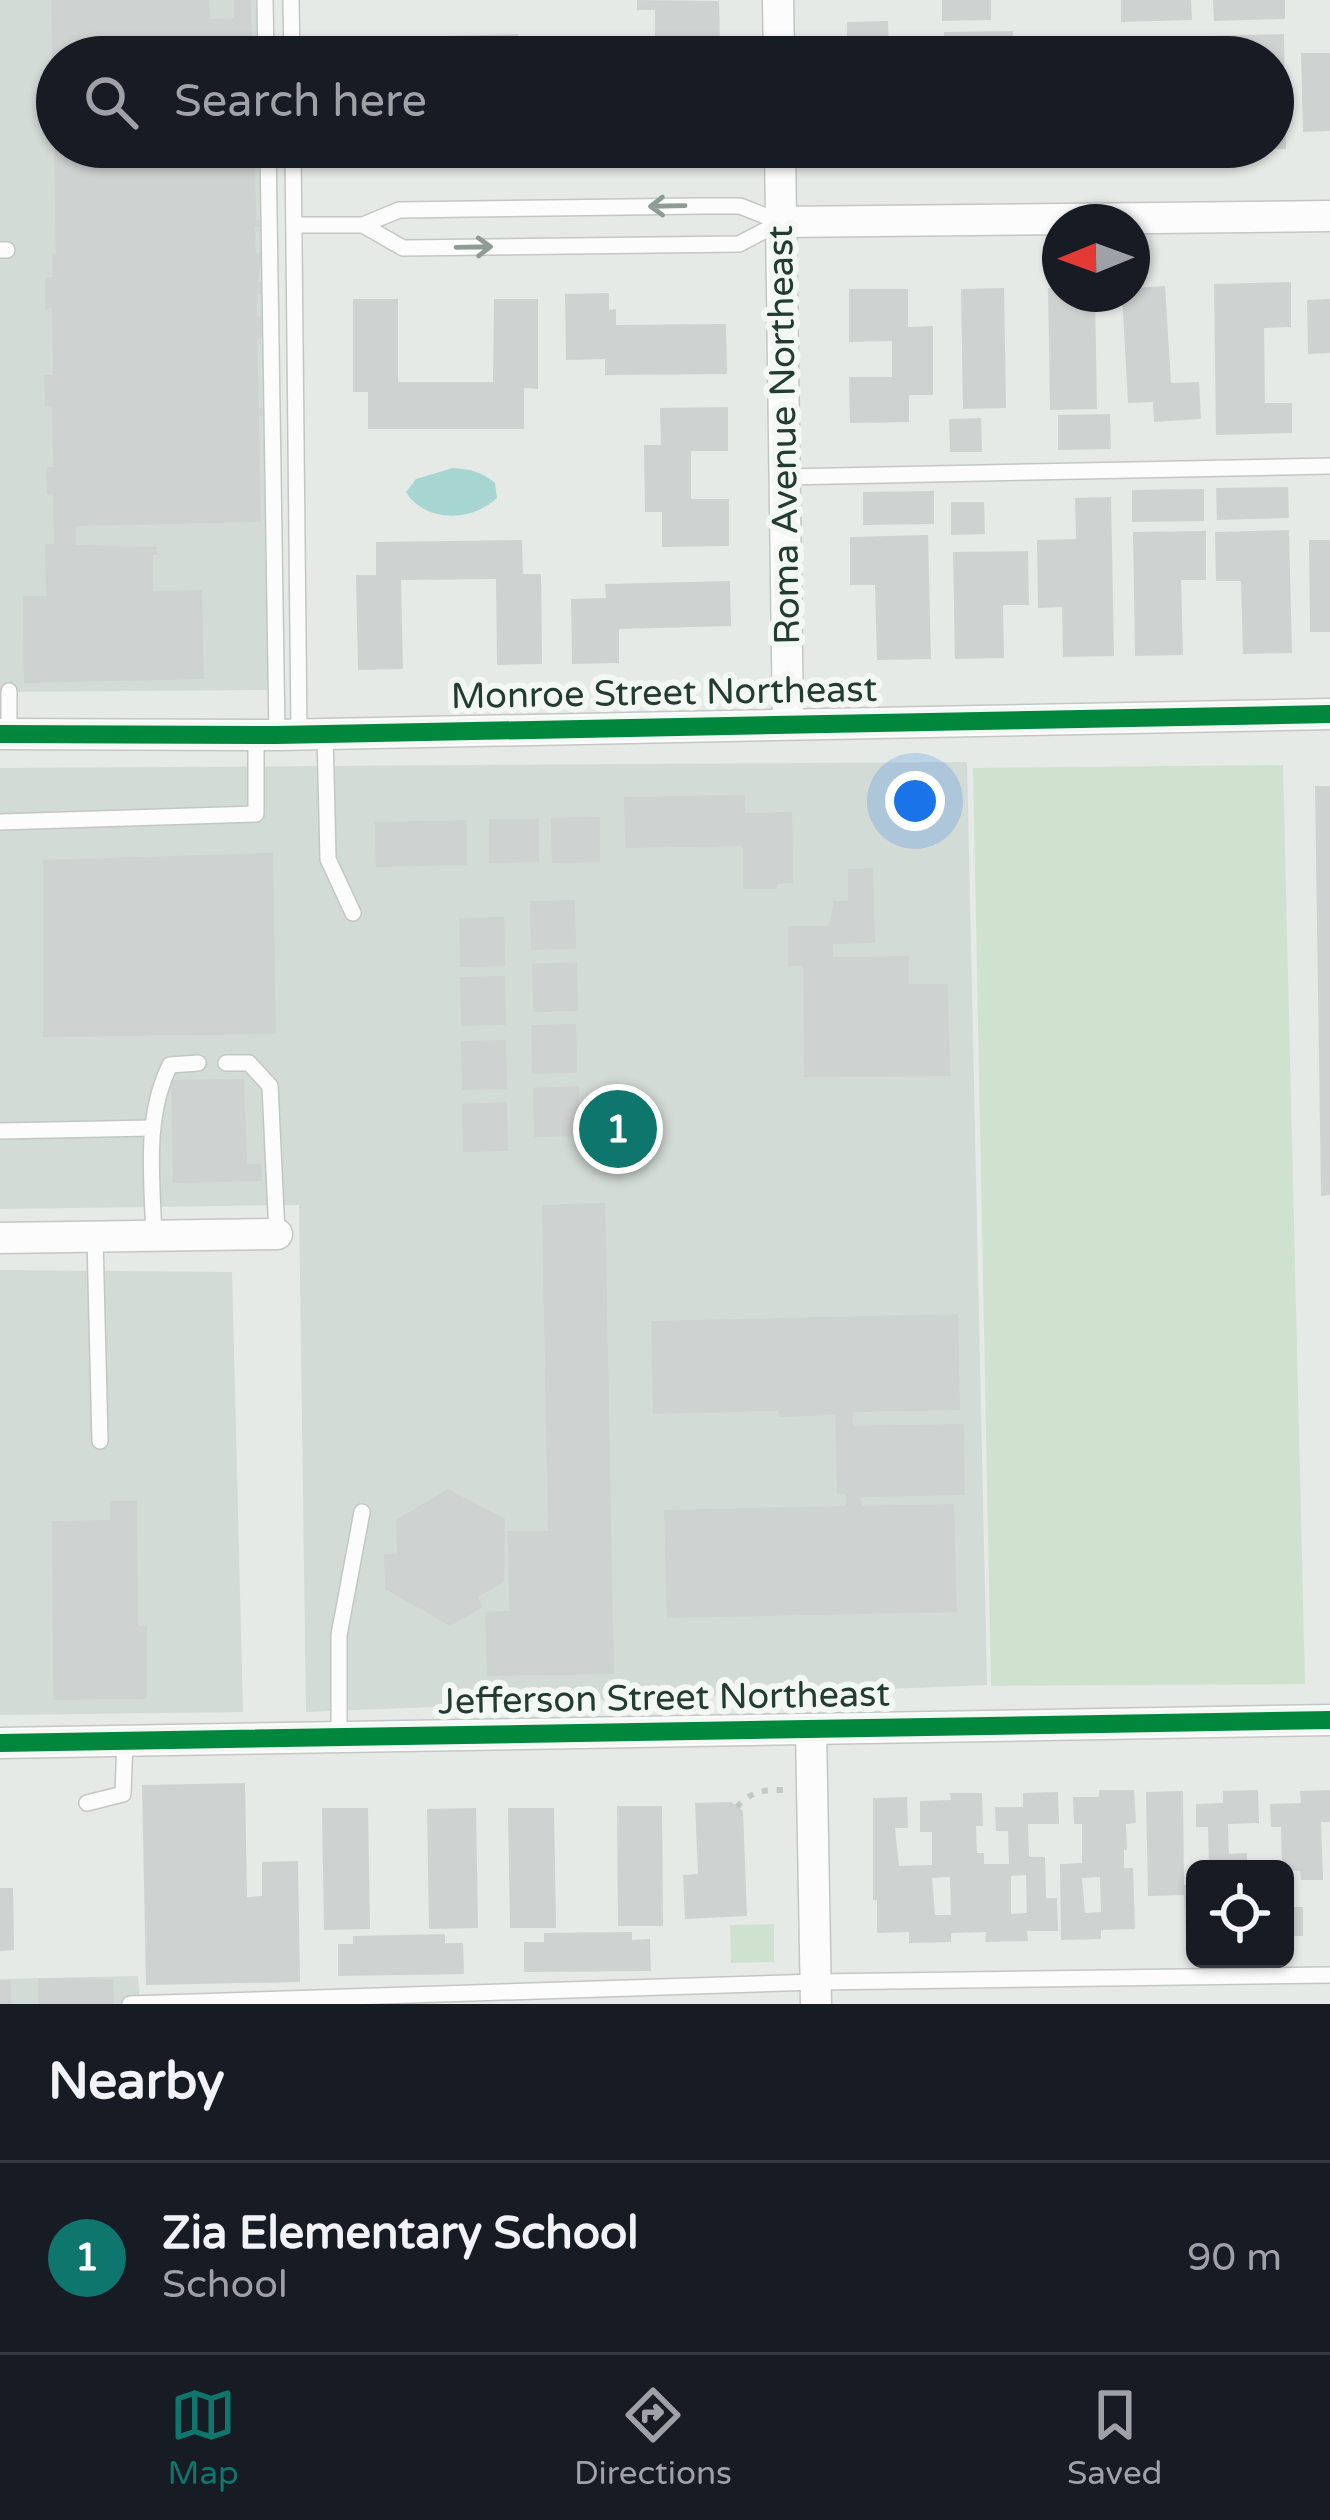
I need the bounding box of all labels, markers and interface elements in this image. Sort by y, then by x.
search box [36,36,1294,168]
icon: search [78,69,144,135]
text: Search here [174,75,427,129]
one-way arrow [648,195,687,218]
north arrow [1042,204,1150,312]
street label: Roma Avenue Northeast [759,225,809,645]
one-way arrow [454,236,493,258]
street label: Monroe Street Northeast [450,668,878,718]
your location [885,771,945,831]
pin: 1 [579,1084,657,1174]
street label: Jefferson Street Northeast [438,1673,890,1723]
map controls [1186,1860,1294,1968]
button: locate [1186,1860,1294,1968]
text: Nearby [48,2051,225,2113]
text: Zia Elementary School [162,2207,639,2261]
text: 1 [75,2234,99,2281]
text: 90 m [1187,2234,1282,2281]
text: School [162,2261,288,2308]
tab: Map [168,2382,239,2493]
tab: Directions [574,2382,732,2493]
tab: Saved [1067,2382,1162,2493]

